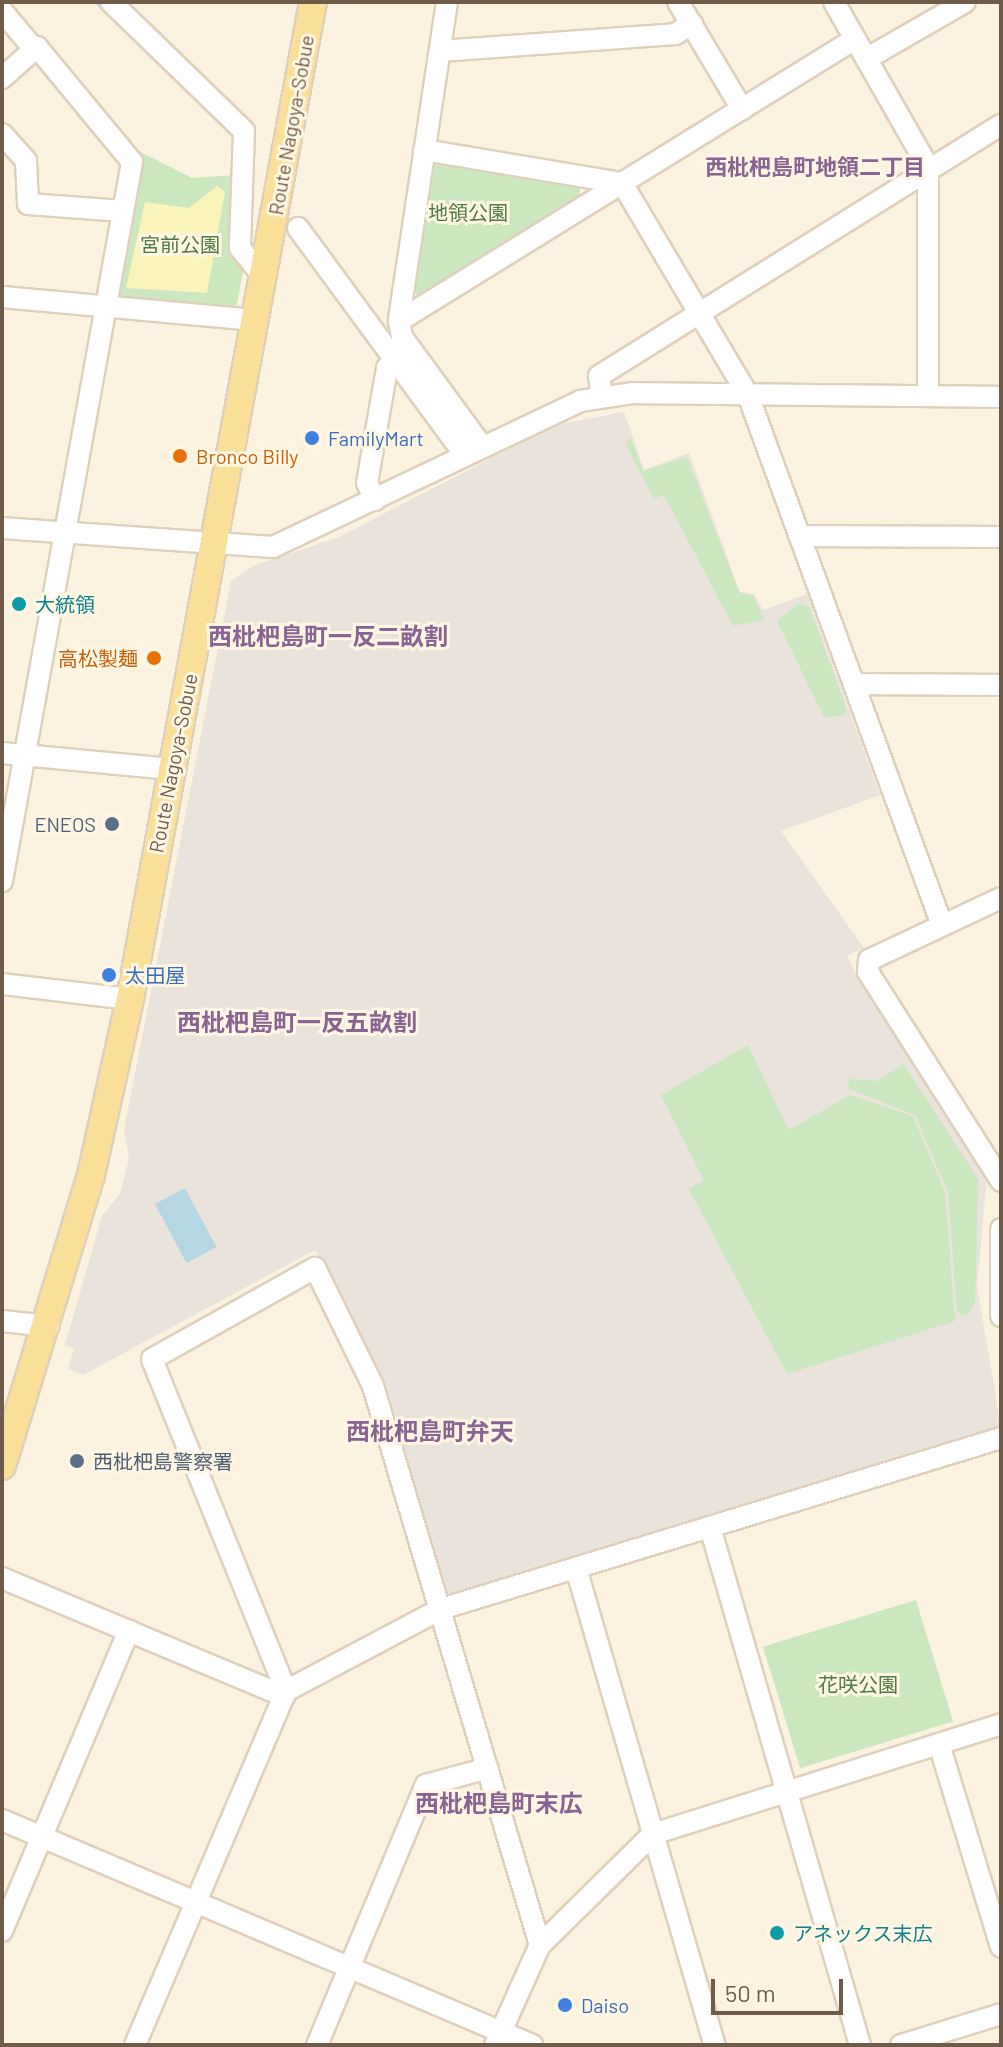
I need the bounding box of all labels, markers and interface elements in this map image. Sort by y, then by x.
street label: Route Nagoya-Sobue [263,33,319,217]
district label: 西枇杷島町地領二丁目 [705,154,925,180]
park label: 地領公園 [428,200,508,224]
park label: 宮前公園 [140,232,220,256]
place label: FamilyMart [328,426,424,450]
marker: FamilyMart [303,429,321,447]
place label: Bronco Billy [196,444,299,468]
marker: Bronco Billy [171,447,189,465]
place label: 大統領 [35,592,95,616]
marker: 大統領 [10,595,28,613]
district label: 西枇杷島町一反二畝割 [208,622,448,650]
place label: 高松製麺 [58,646,138,670]
marker: 高松製麺 [145,649,163,667]
street label: Route Nagoya-Sobue [144,671,202,855]
place label: ENEOS [34,812,96,836]
marker: ENEOS [103,815,121,833]
place label: 太田屋 [125,963,185,987]
marker: 太田屋 [100,966,118,984]
district label: 西枇杷島町一反五畝割 [177,1008,417,1036]
district label: 西枇杷島町弁天 [346,1417,514,1445]
place label: 西枇杷島警察署 [93,1449,233,1473]
marker: 西枇杷島警察署 [68,1452,86,1470]
park label: 花咲公園 [818,1672,898,1696]
district label: 西枇杷島町末広 [415,1789,583,1817]
place label: アネックス末広 [793,1921,933,1945]
marker: アネックス末広 [768,1924,786,1942]
scale bar [715,1963,847,2013]
text: 50 m [725,1978,776,2007]
place label: Daiso [581,1993,629,2017]
marker: Daiso [556,1996,574,2014]

